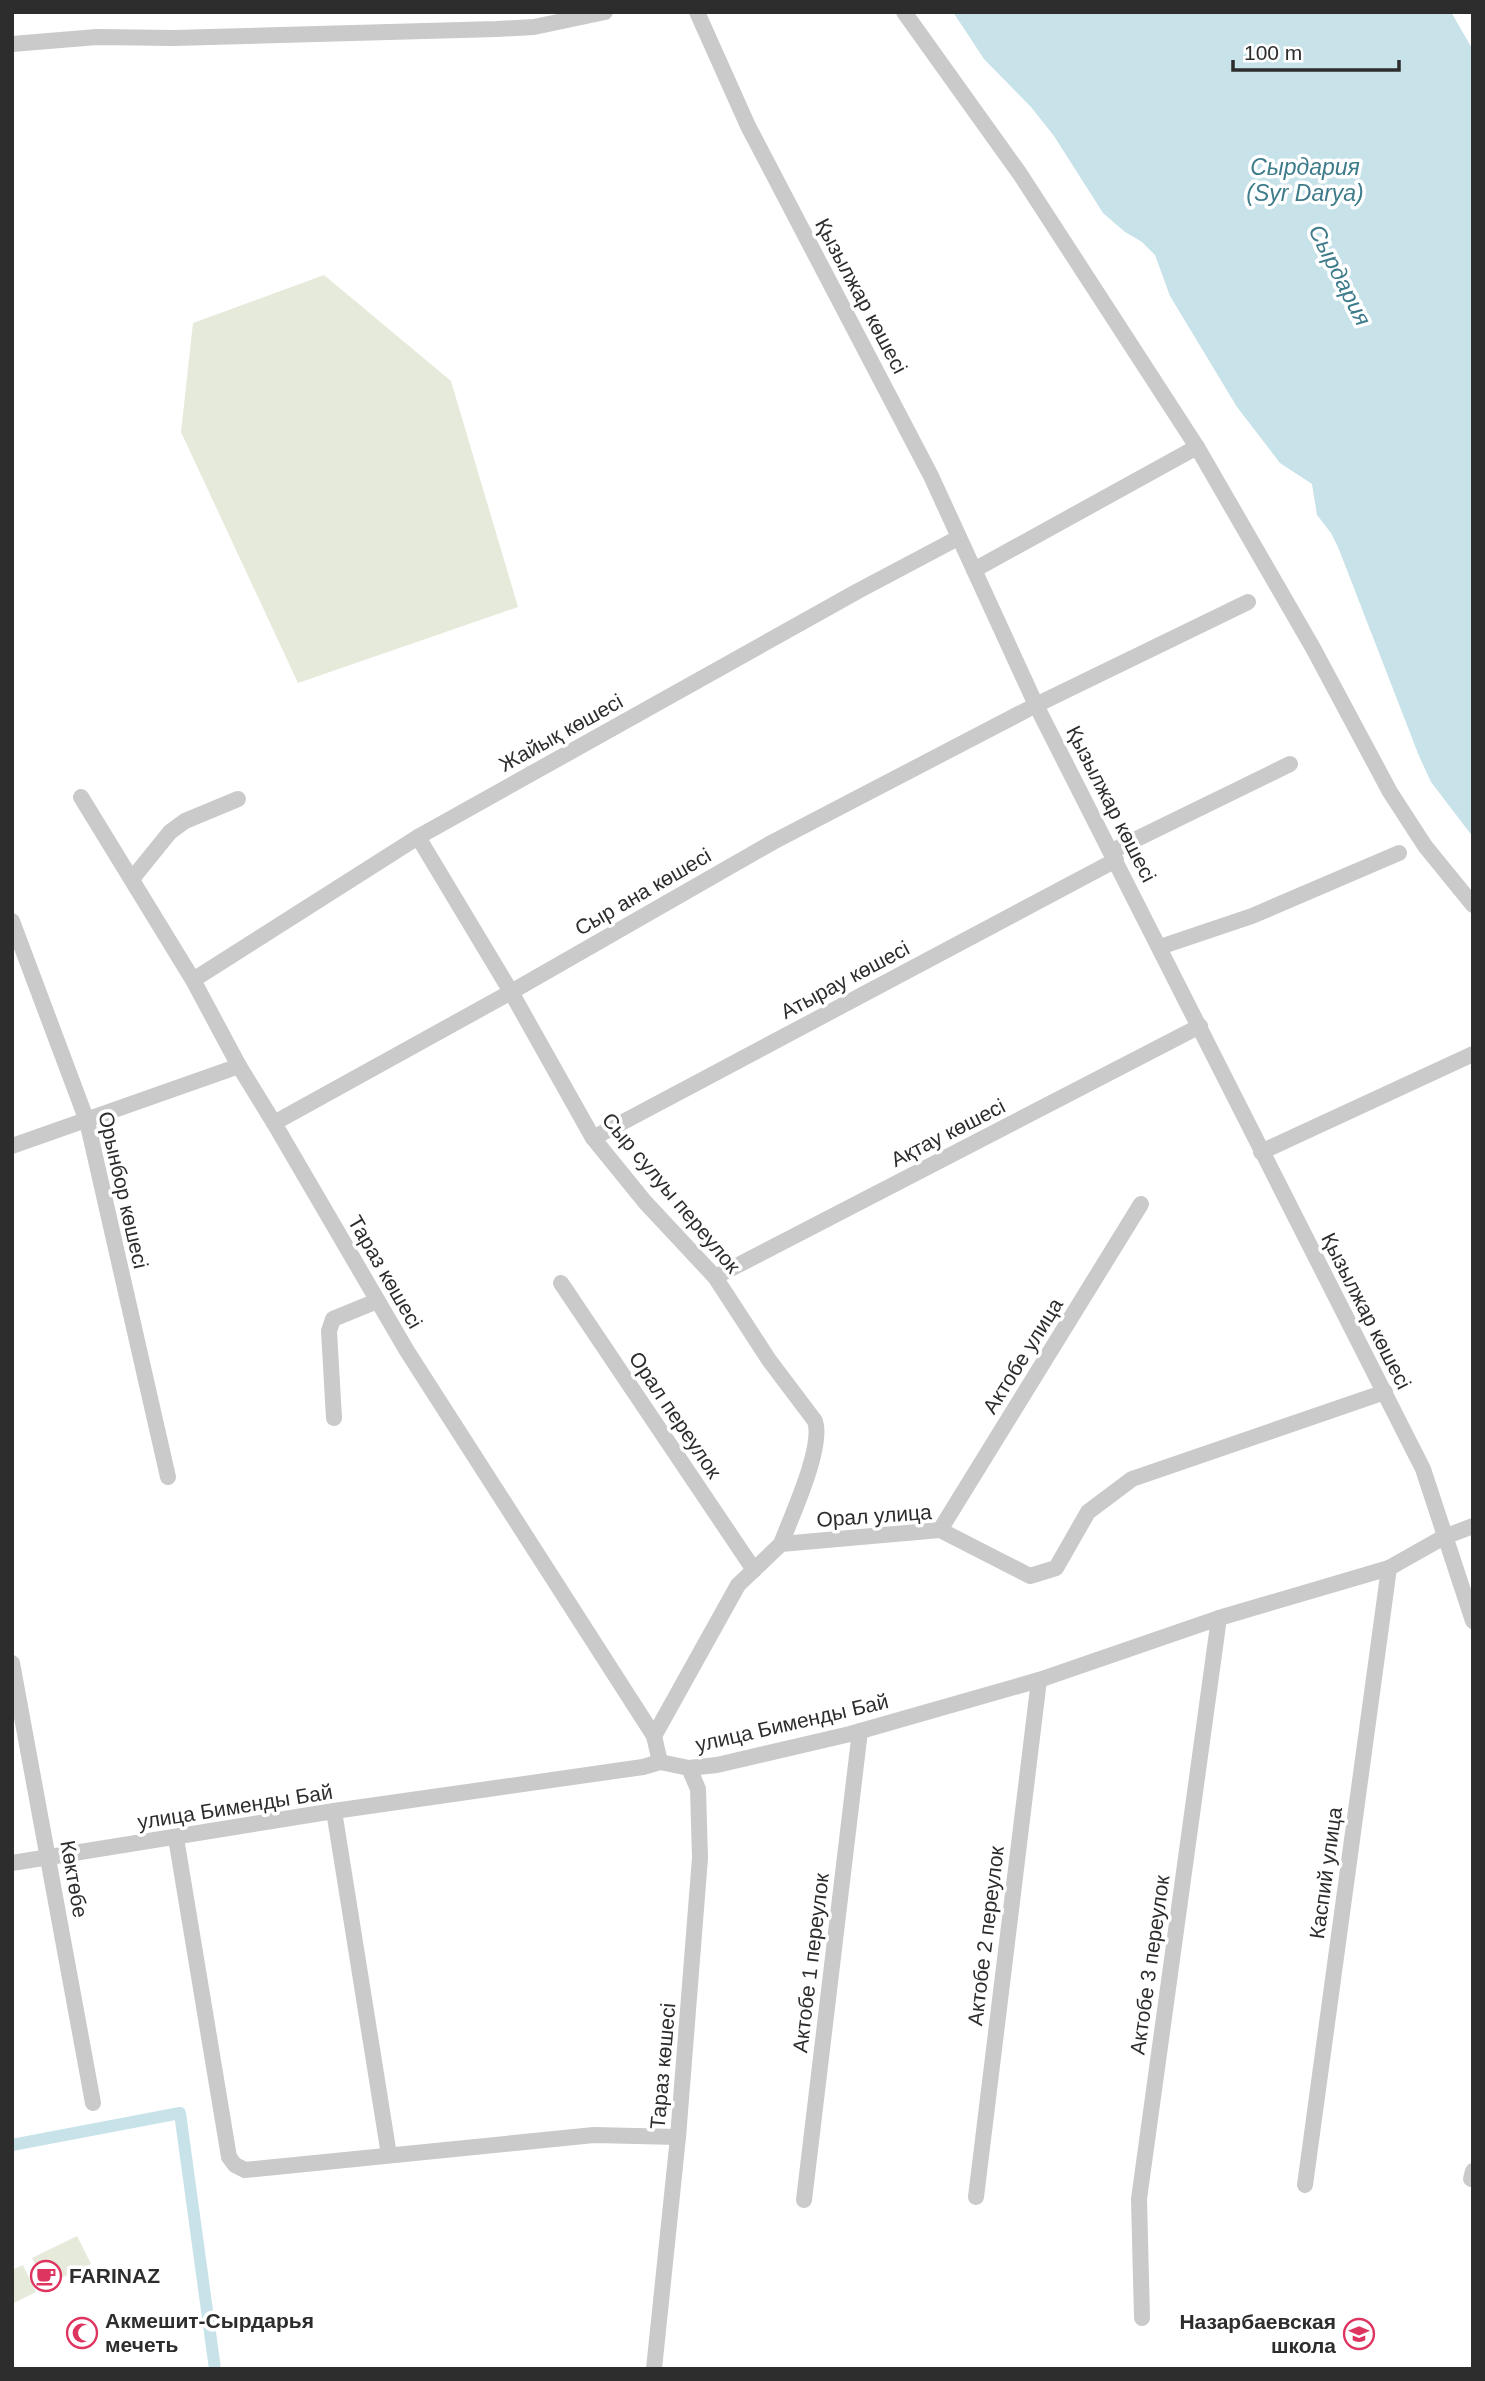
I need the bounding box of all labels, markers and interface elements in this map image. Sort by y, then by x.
scale bar [1233,28,1399,72]
text: 100 m [1244,41,1302,64]
water label: Сырдария (Syr Darya) [1246,154,1364,206]
street label: Қызылжар көшесі [811,214,912,377]
water label: Сырдария [1304,220,1376,330]
street label: Жайық көшесі [495,689,627,776]
street label: Қызылжар көшесі [1062,722,1161,886]
street label: Сыр ана көшесі [571,843,715,940]
street label: Атырау көшесі [777,936,913,1023]
street label: Ақтау көшесі [887,1094,1009,1171]
street label: Сыр сулуы переулок [598,1108,745,1278]
street label: Орынбор көшесі [94,1109,153,1271]
street label: Тараз көшесі [344,1211,427,1332]
street label: Қызылжар көшесі [1317,1229,1416,1393]
street label: Актобе улица [978,1294,1067,1418]
street label: Орал переулок [625,1347,727,1483]
street label: Орал улица [816,1500,933,1531]
street label: улица Бименды Бай [693,1689,891,1756]
street label: улица Бименды Бай [136,1780,334,1833]
street label: Каспий улица [1305,1805,1346,1940]
street label: Көктөбе [56,1838,93,1919]
street label: Актобе 2 переулок [963,1844,1008,2027]
street label: Актобе 1 переулок [788,1871,833,2054]
street label: Актобе 3 переулок [1126,1873,1174,2056]
street label: Тараз көшесі [646,2002,679,2130]
cafe icon: FARINAZ [29,2259,63,2293]
place label: FARINAZ [69,2264,160,2287]
place label: Акмешит-Сырдарья мечеть [105,2309,314,2356]
place label: Назарбаевская школа [1179,2310,1336,2357]
mosque icon: Акмешит-Сырдарья мечеть [65,2316,99,2350]
school or university icon: Назарбаевская школа [1342,2317,1376,2351]

